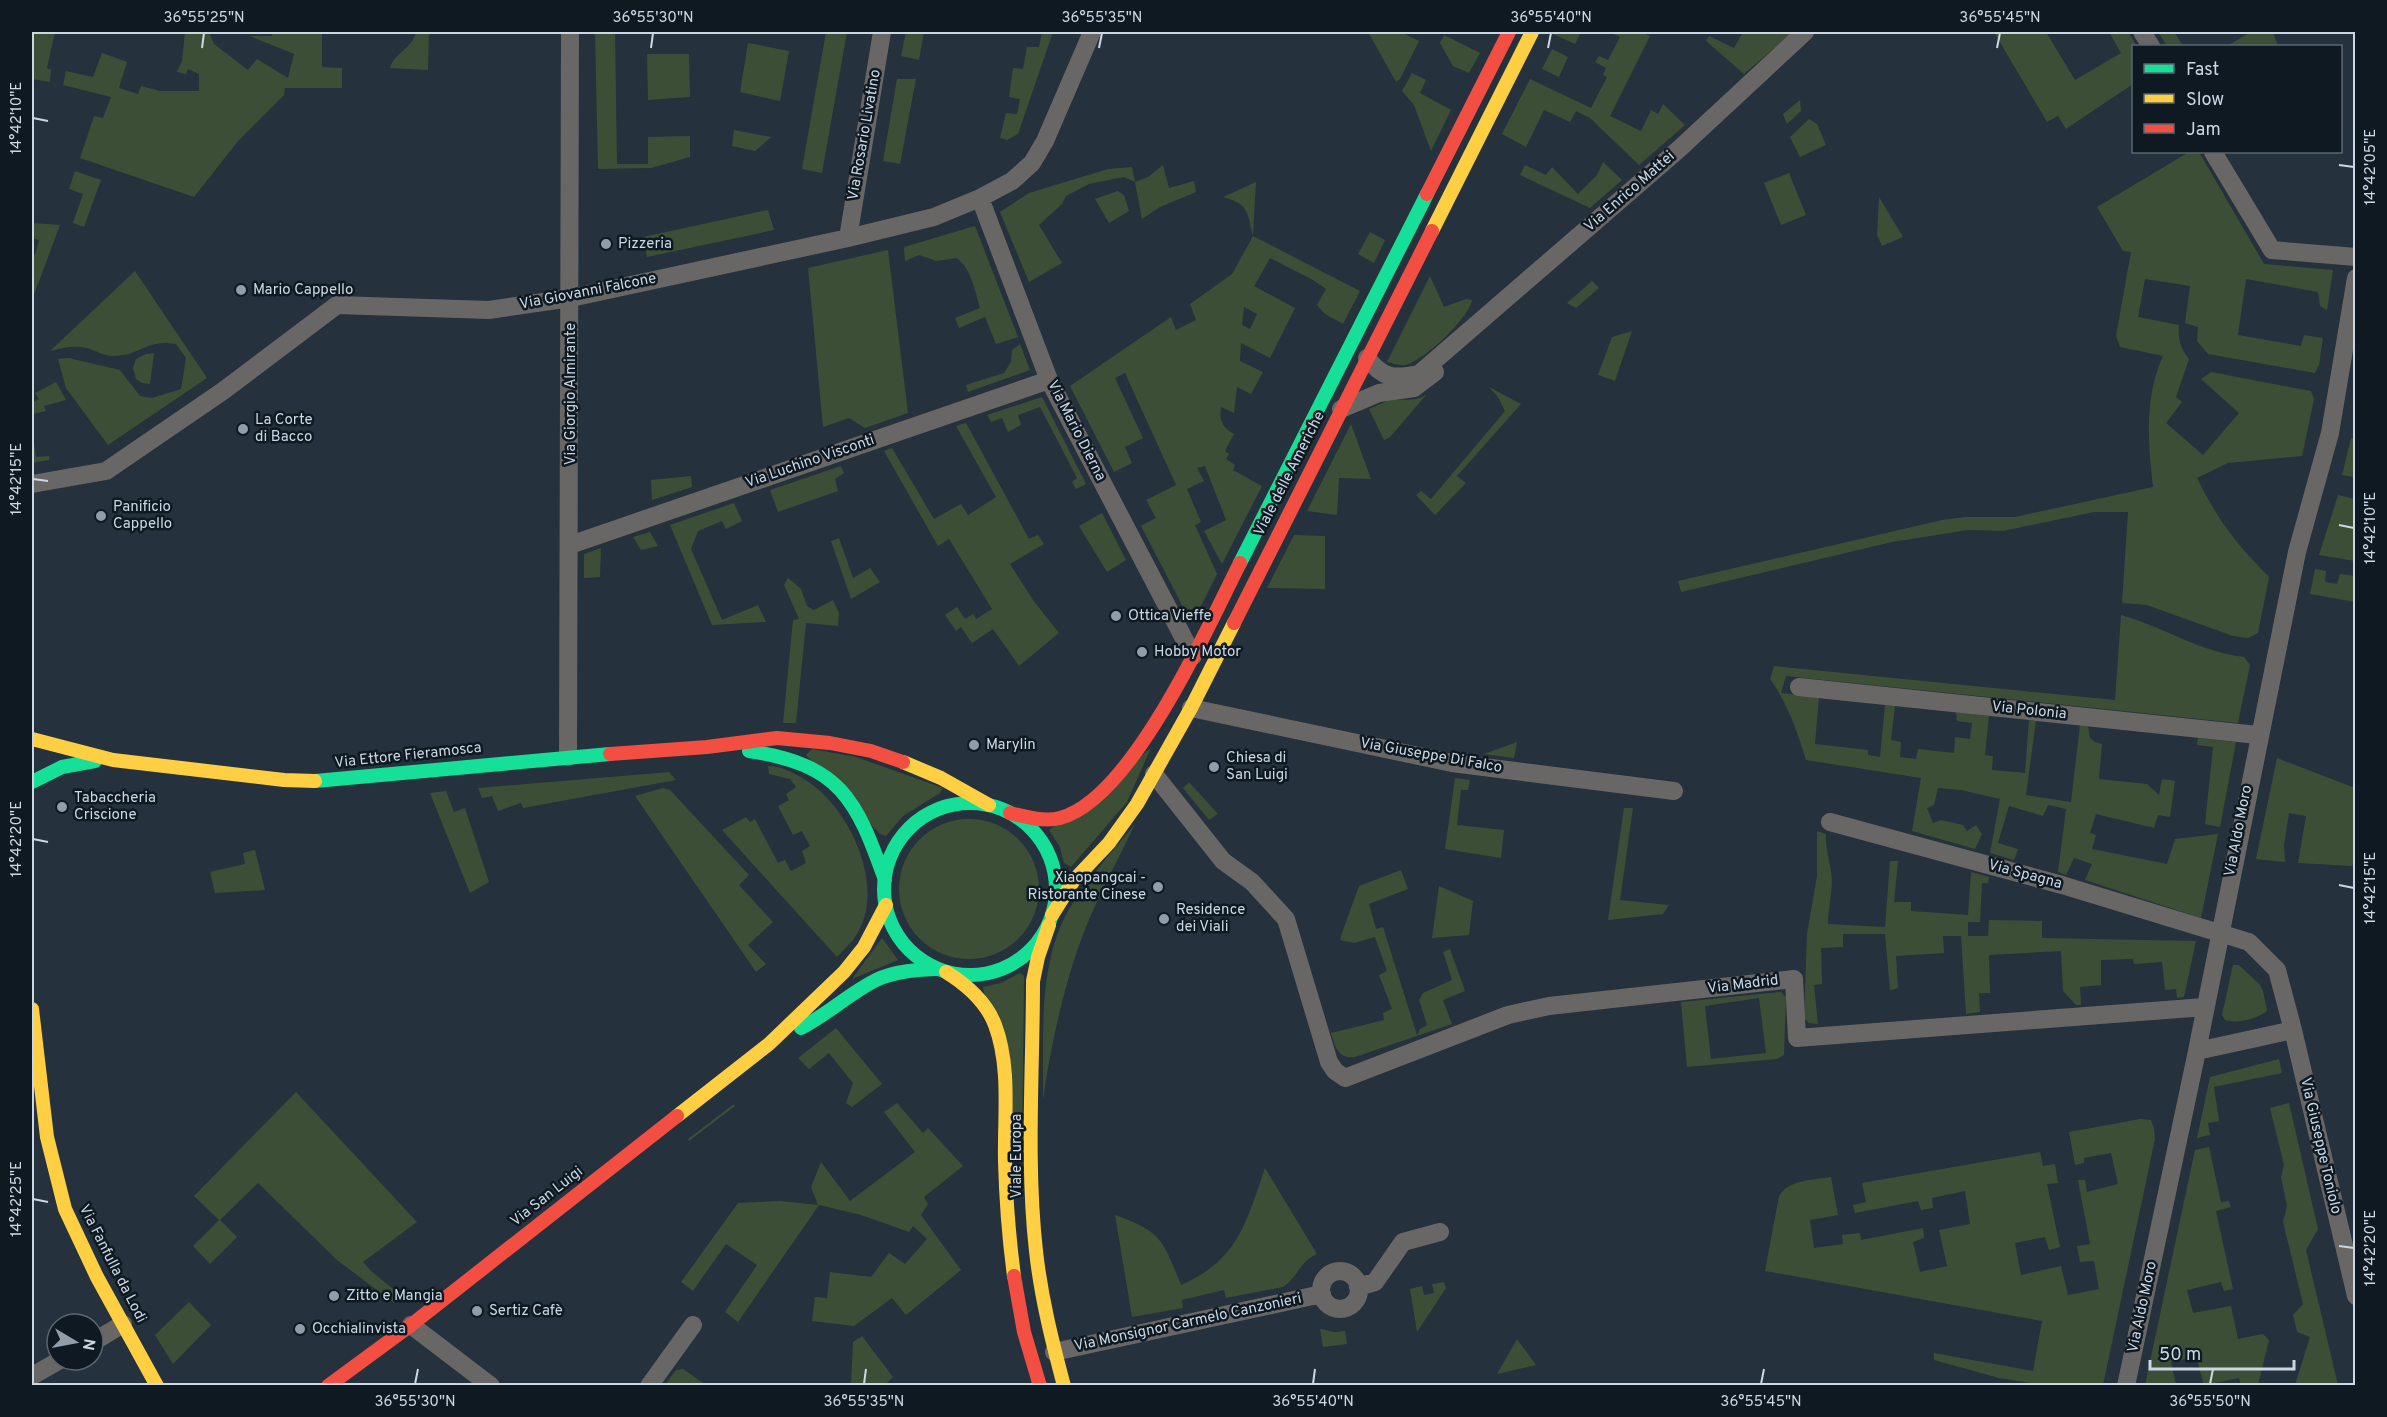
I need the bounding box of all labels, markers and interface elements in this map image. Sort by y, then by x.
text: 36°55'25"N [163,9,245,28]
text: 36°55'30"N [612,9,694,28]
text: 36°55'35"N [1062,9,1142,28]
text: 36°55'40"N [1510,9,1592,28]
text: 36°55'45"N [1959,9,2041,28]
legend [2132,45,2342,153]
text: Fast [2186,59,2219,82]
street label: Via Rosario Livatino [844,68,886,202]
text: 14°42'10"E [8,82,27,154]
text: Slow [2186,89,2224,112]
text: Jam [2186,119,2221,142]
text: 14°42'05"E [2362,129,2381,205]
street label: Via Enrico Mattei [1581,148,1679,236]
place label: Pizzeria [618,235,672,254]
marker: Pizzeria [599,237,613,251]
street label: Via Giovanni Falcone [518,269,658,315]
place label: Mario Cappello [253,281,353,300]
marker: Mario Cappello [234,283,248,297]
street label: Via Giorgio Almirante [562,323,581,465]
street label: Via Mario Dierna [1042,377,1110,485]
street label: Viale delle Americhe [1250,408,1330,540]
place label: La Corte di Bacco [255,411,313,447]
marker: La Corte di Bacco [236,422,250,436]
street label: Via Luchino Visconti [743,431,877,493]
text: 14°42'15"E [8,443,27,515]
text: 14°42'10"E [2362,492,2381,564]
place label: Panificio Cappello [113,498,172,534]
marker: Panificio Cappello [94,509,108,523]
place label: Ottica Vieffe [1128,607,1212,626]
marker: Ottica Vieffe [1109,609,1123,623]
place label: Hobby Motor [1154,643,1241,662]
marker: Hobby Motor [1135,645,1149,659]
street label: Via Polonia [1991,698,2067,724]
street label: Via Giuseppe Di Falco [1358,734,1504,778]
place label: Marylin [986,736,1036,755]
marker: Marylin [967,738,981,752]
street label: Via Ettore Fieramosca [334,739,482,773]
place label: Chiesa di San Luigi [1226,749,1288,785]
marker: Chiesa di San Luigi [1207,760,1221,774]
street label: Via Aldo Moro [2221,784,2257,878]
place label: Tabaccheria Criscione [74,789,156,825]
marker: Tabaccheria Criscione [55,800,69,814]
text: 14°42'20"E [8,801,27,877]
text: 14°42'15"E [2362,852,2381,924]
street label: Via Spagna [1986,856,2064,894]
place label: Xiaopangcai - Ristorante Cinese [1028,869,1146,905]
marker: Xiaopangcai - Ristorante Cinese [1151,880,1165,894]
place label: Residence dei Viali [1176,901,1245,937]
marker: Residence dei Viali [1157,912,1171,926]
street label: Via Madrid [1707,971,1779,999]
street label: Via Giuseppe Toniolo [2295,1076,2345,1216]
street label: Viale Europa [1008,1114,1027,1198]
text: 14°42'25"E [8,1161,27,1237]
street label: Via San Luigi [507,1163,587,1231]
street label: Via Fanfulla da Lodi [74,1202,150,1326]
text: 14°42'20"E [2362,1210,2381,1286]
street label: Via Aldo Moro [2124,1260,2162,1354]
place label: Zitto e Mangia [346,1287,443,1306]
marker: Zitto e Mangia [327,1289,341,1303]
street label: Via Monsignor Carmelo Canzonieri [1073,1290,1303,1356]
place label: Sertiz Cafè [489,1302,563,1321]
marker: Sertiz Cafè [470,1304,484,1318]
north arrow [45,1312,105,1372]
place label: Occhialinvista [312,1320,406,1339]
marker: Occhialinvista [293,1322,307,1336]
scale bar [2150,1333,2294,1371]
text: N [77,1337,99,1352]
text: 50 m [2159,1344,2201,1367]
text: 36°55'30"N [374,1393,456,1412]
text: 36°55'35"N [824,1393,904,1412]
text: 36°55'40"N [1272,1393,1354,1412]
text: 36°55'45"N [1720,1393,1802,1412]
text: 36°55'50"N [2169,1393,2251,1412]

